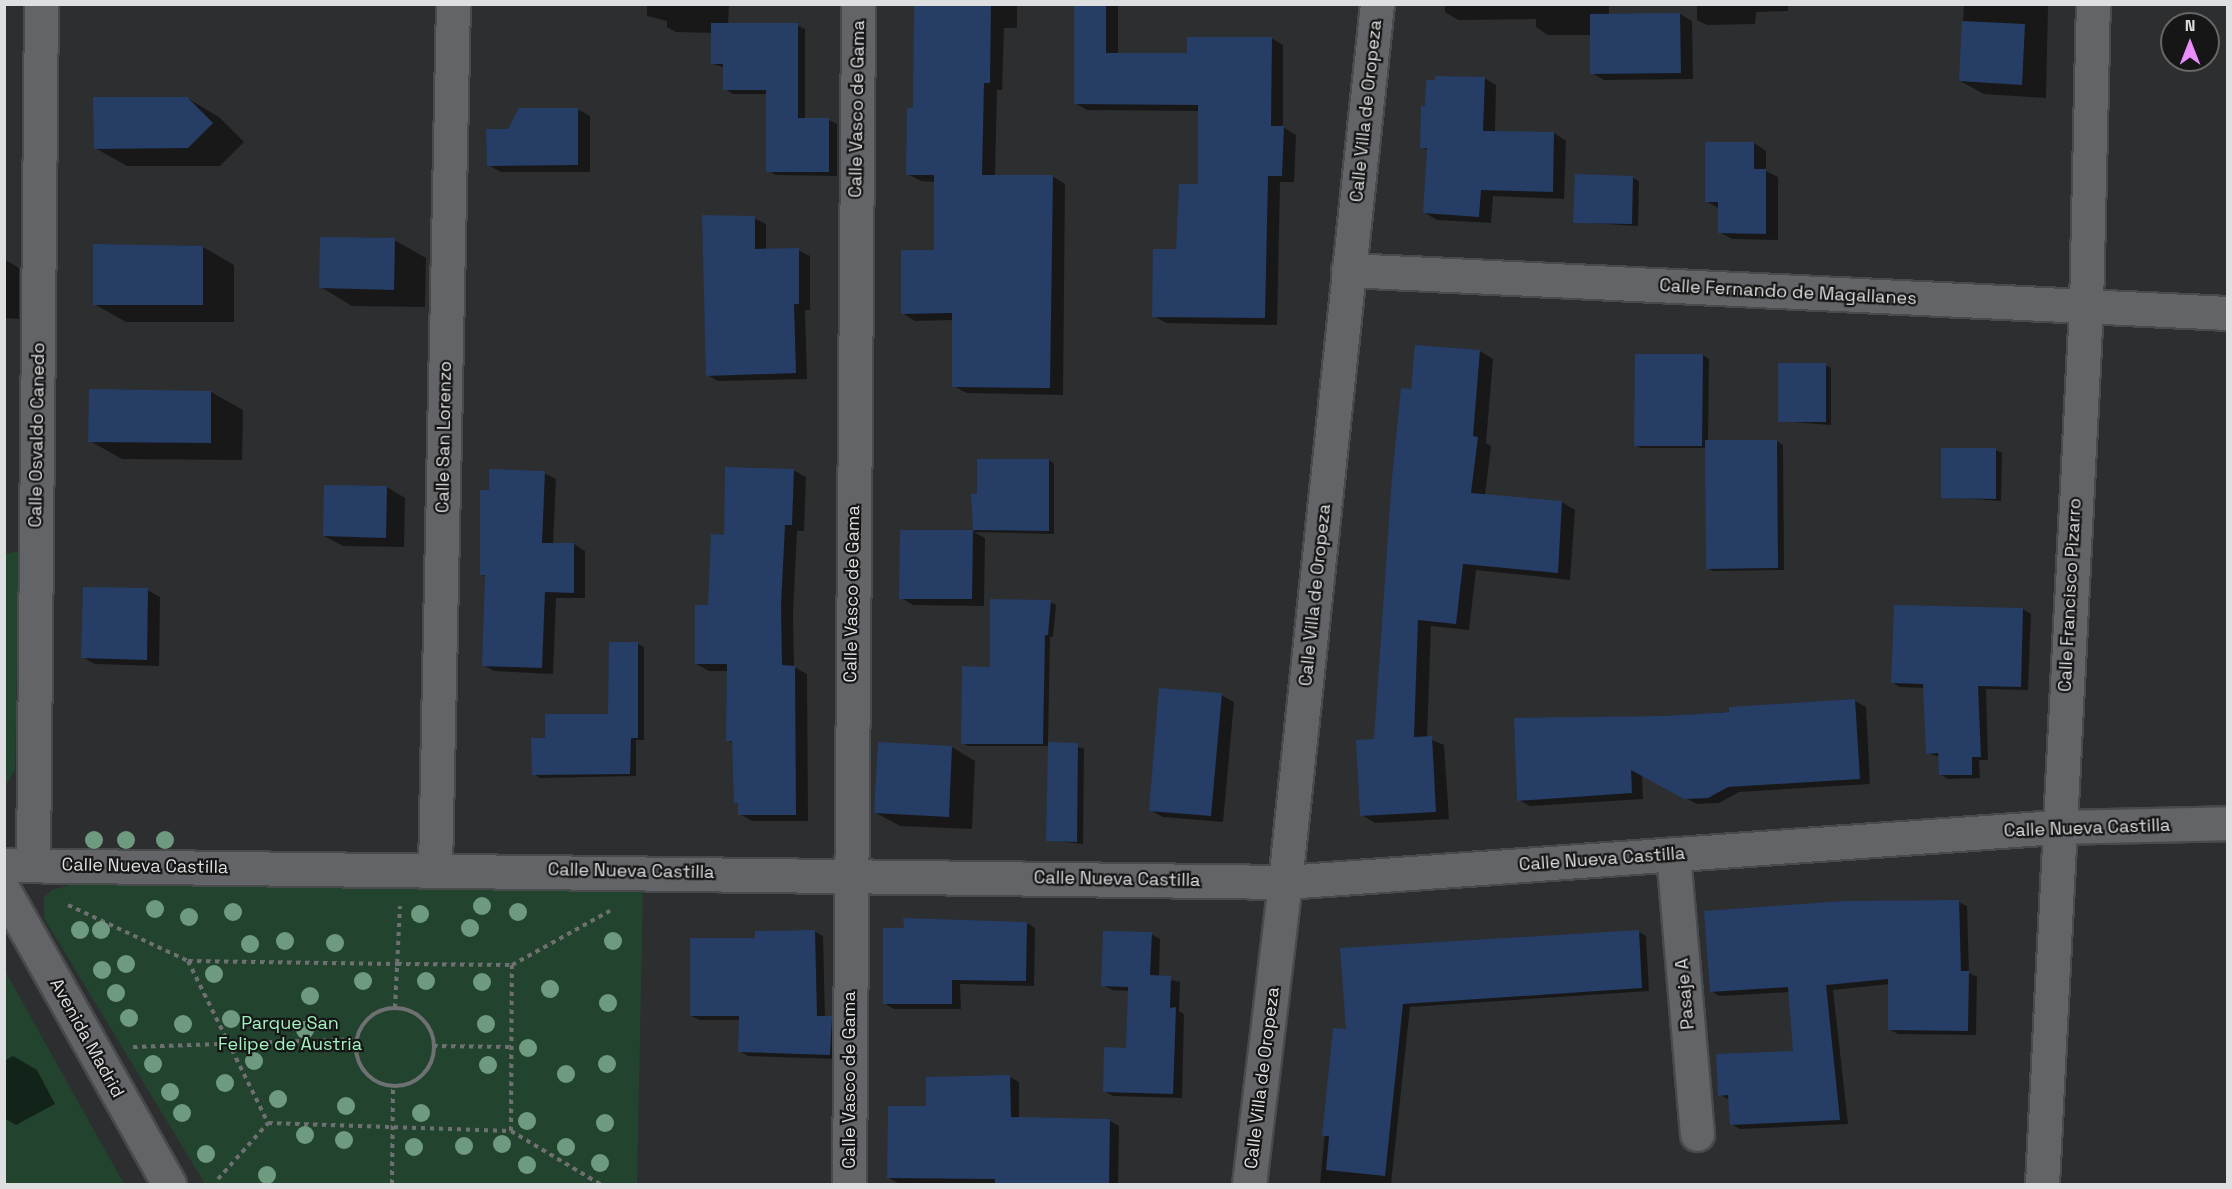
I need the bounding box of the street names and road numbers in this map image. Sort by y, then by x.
street label: Calle Villa de Oropeza [1346,19,1386,203]
street label: Calle Vasco de Gama [845,20,869,198]
street label: Calle Fernando de Magallanes [1659,274,1917,310]
street label: Calle Osvaldo Canedo [25,342,49,528]
street label: Calle San Lorenzo [432,361,456,513]
street label: Calle Francisco Pizarro [2054,498,2086,692]
street label: Calle Villa de Oropeza [1295,503,1335,687]
street label: Calle Vasco de Gama [840,505,864,683]
street label: Calle Nueva Castilla [2003,814,2171,842]
street label: Calle Nueva Castilla [1518,842,1686,876]
street label: Calle Nueva Castilla [62,854,228,878]
street label: Calle Nueva Castilla [548,859,714,883]
street label: Calle Nueva Castilla [1034,867,1200,891]
street label: Pasaje A [1671,957,1699,1031]
street label: Avenida Madrid [45,975,129,1101]
street label: Calle Villa de Oropeza [1240,986,1284,1170]
street label: Calle Vasco de Gama [838,991,860,1169]

